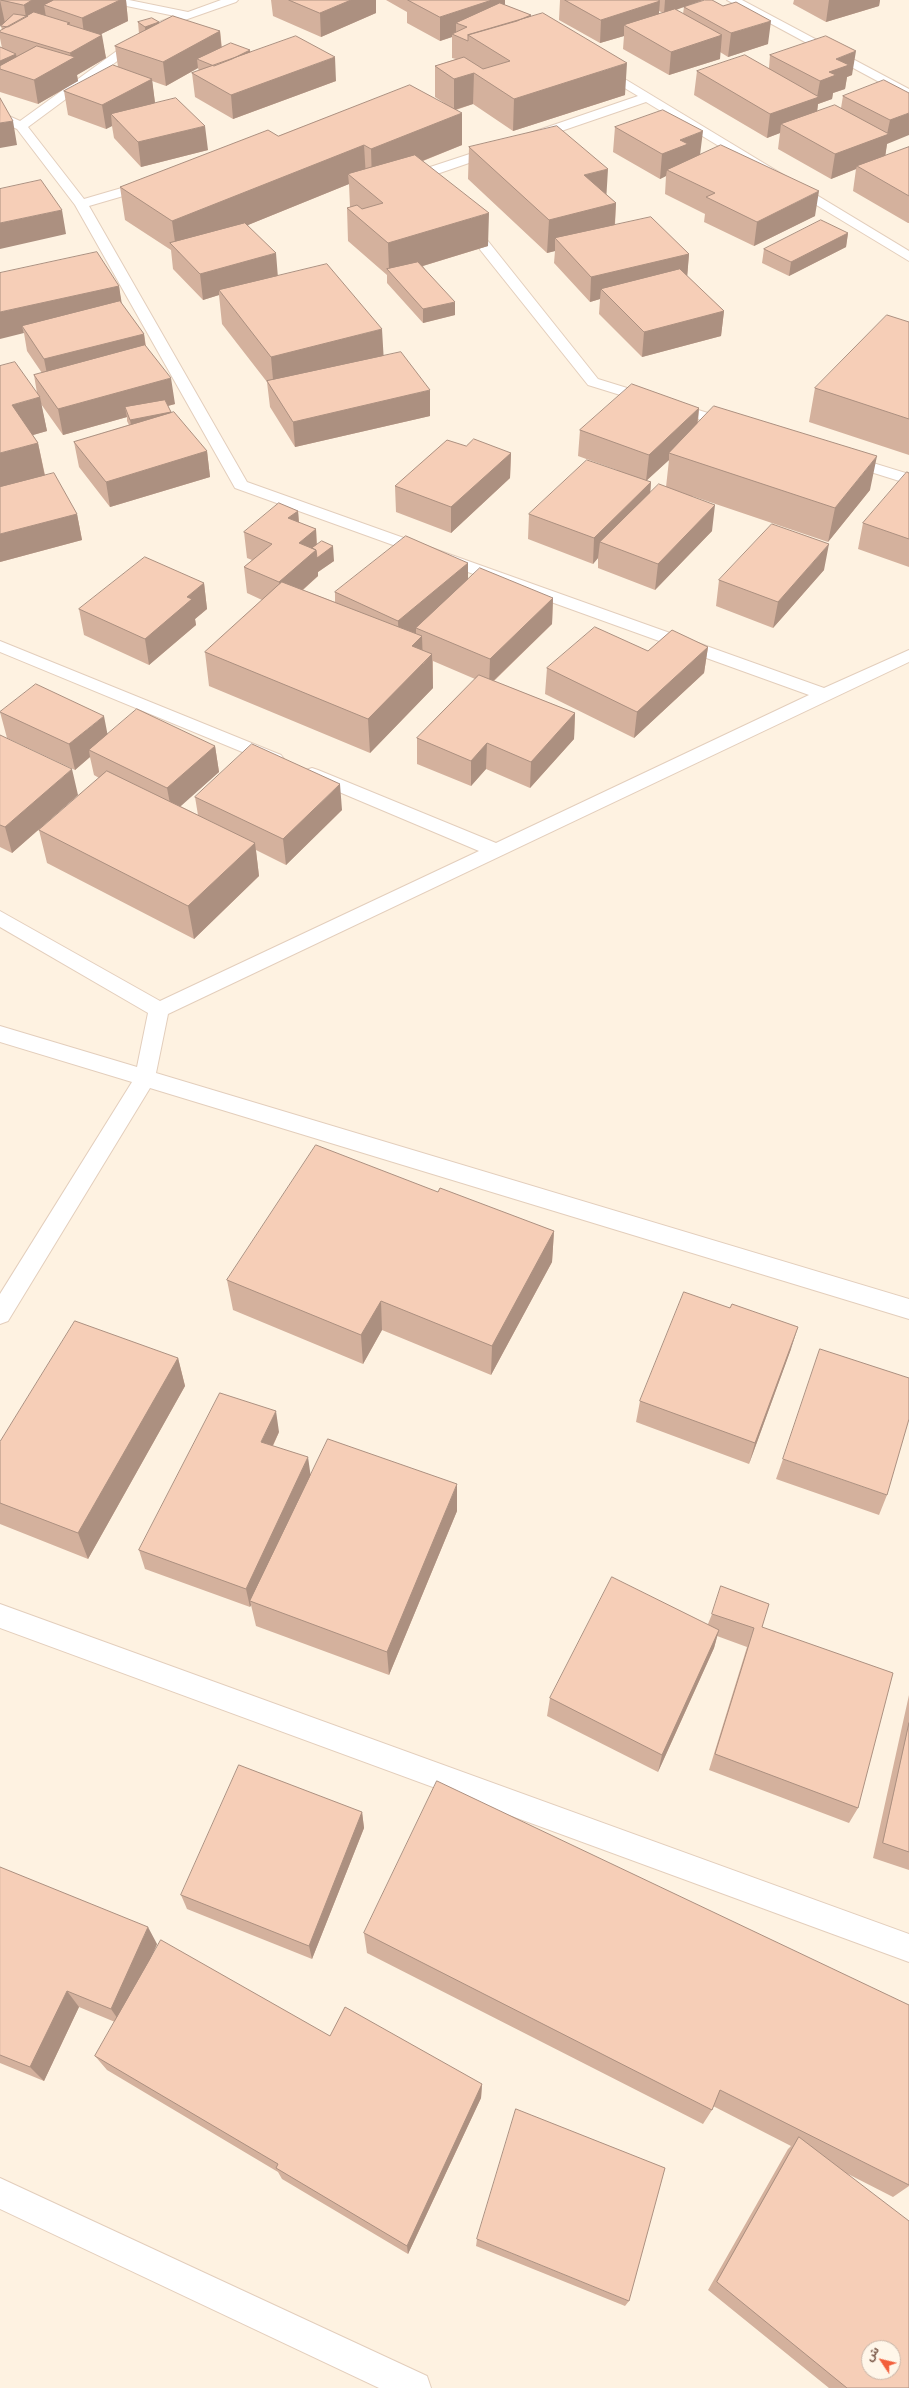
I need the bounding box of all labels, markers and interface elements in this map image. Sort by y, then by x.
north arrow [861,2340,901,2380]
text: ش [861,2343,883,2364]

